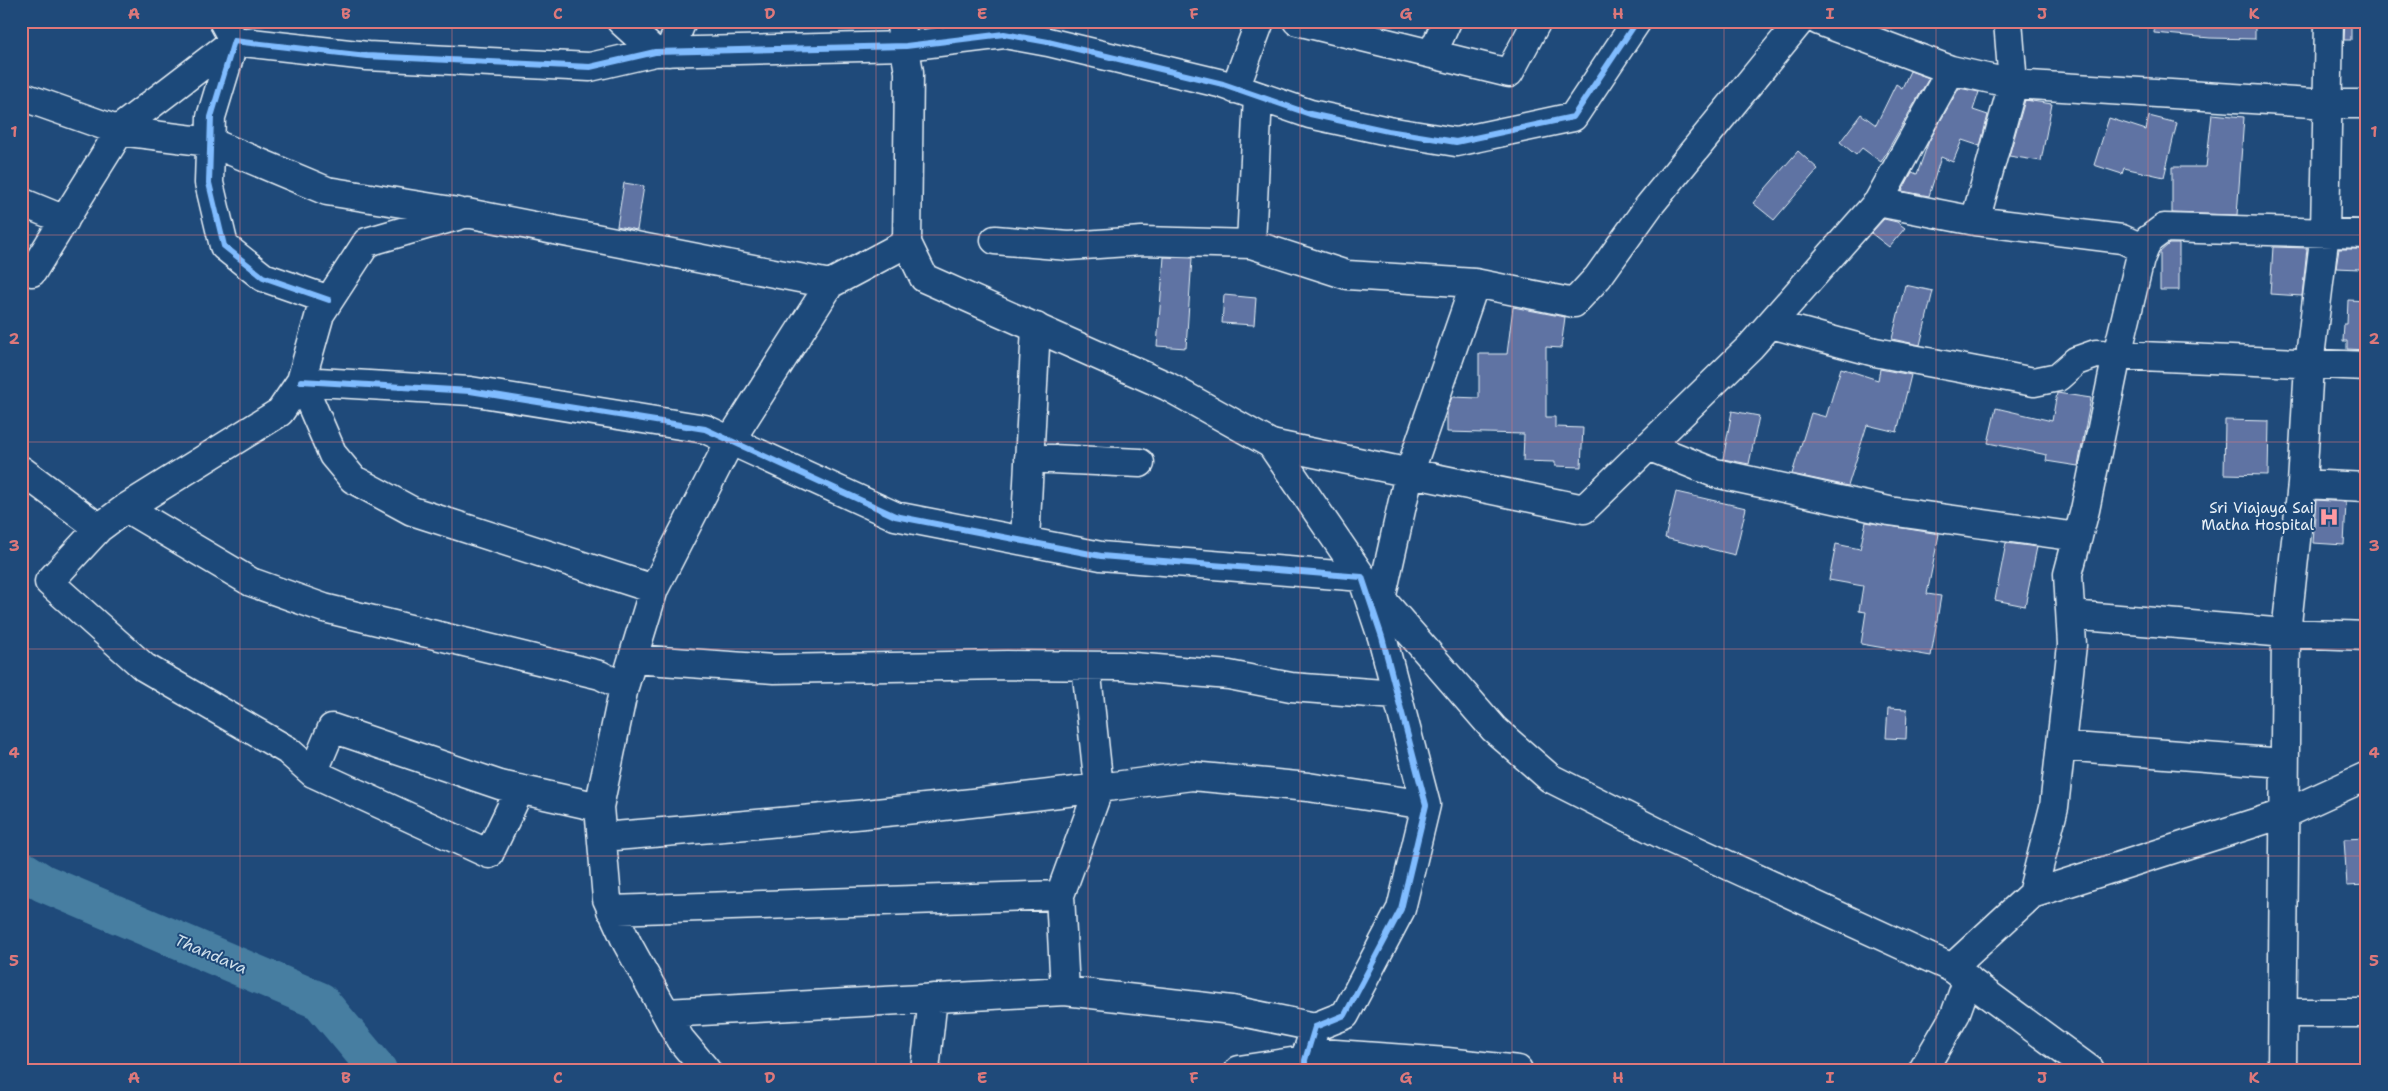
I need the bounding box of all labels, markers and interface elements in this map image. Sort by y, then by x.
text: A [128,3,140,24]
text: B [341,3,351,24]
text: C [553,3,563,24]
text: D [764,3,776,24]
text: E [977,3,987,24]
text: F [1189,3,1199,24]
text: G [1400,3,1413,24]
text: H [1612,3,1624,24]
text: I [1826,3,1835,24]
text: J [2037,3,2047,24]
text: K [2249,3,2260,24]
text: 1 [10,121,18,142]
text: 1 [2370,121,2378,142]
text: 2 [8,328,20,349]
text: 2 [2368,328,2380,349]
place label: Sri Viajaya Sai Matha Hospital [2201,498,2314,535]
hospital icon: Sri Viajaya Sai Matha Hospital [2318,506,2340,528]
text: 3 [8,535,20,556]
text: 3 [2368,535,2380,556]
text: 4 [8,742,20,763]
text: 4 [2368,742,2380,763]
water label: Thandava [172,929,251,979]
text: 5 [9,950,19,971]
text: 5 [2369,950,2379,971]
text: A [128,1067,140,1088]
text: B [341,1067,351,1088]
text: C [553,1067,563,1088]
text: D [764,1067,776,1088]
text: E [977,1067,987,1088]
text: F [1189,1067,1199,1088]
text: G [1400,1067,1413,1088]
text: H [1612,1067,1624,1088]
text: I [1826,1067,1835,1088]
text: J [2037,1067,2047,1088]
text: K [2249,1067,2260,1088]

